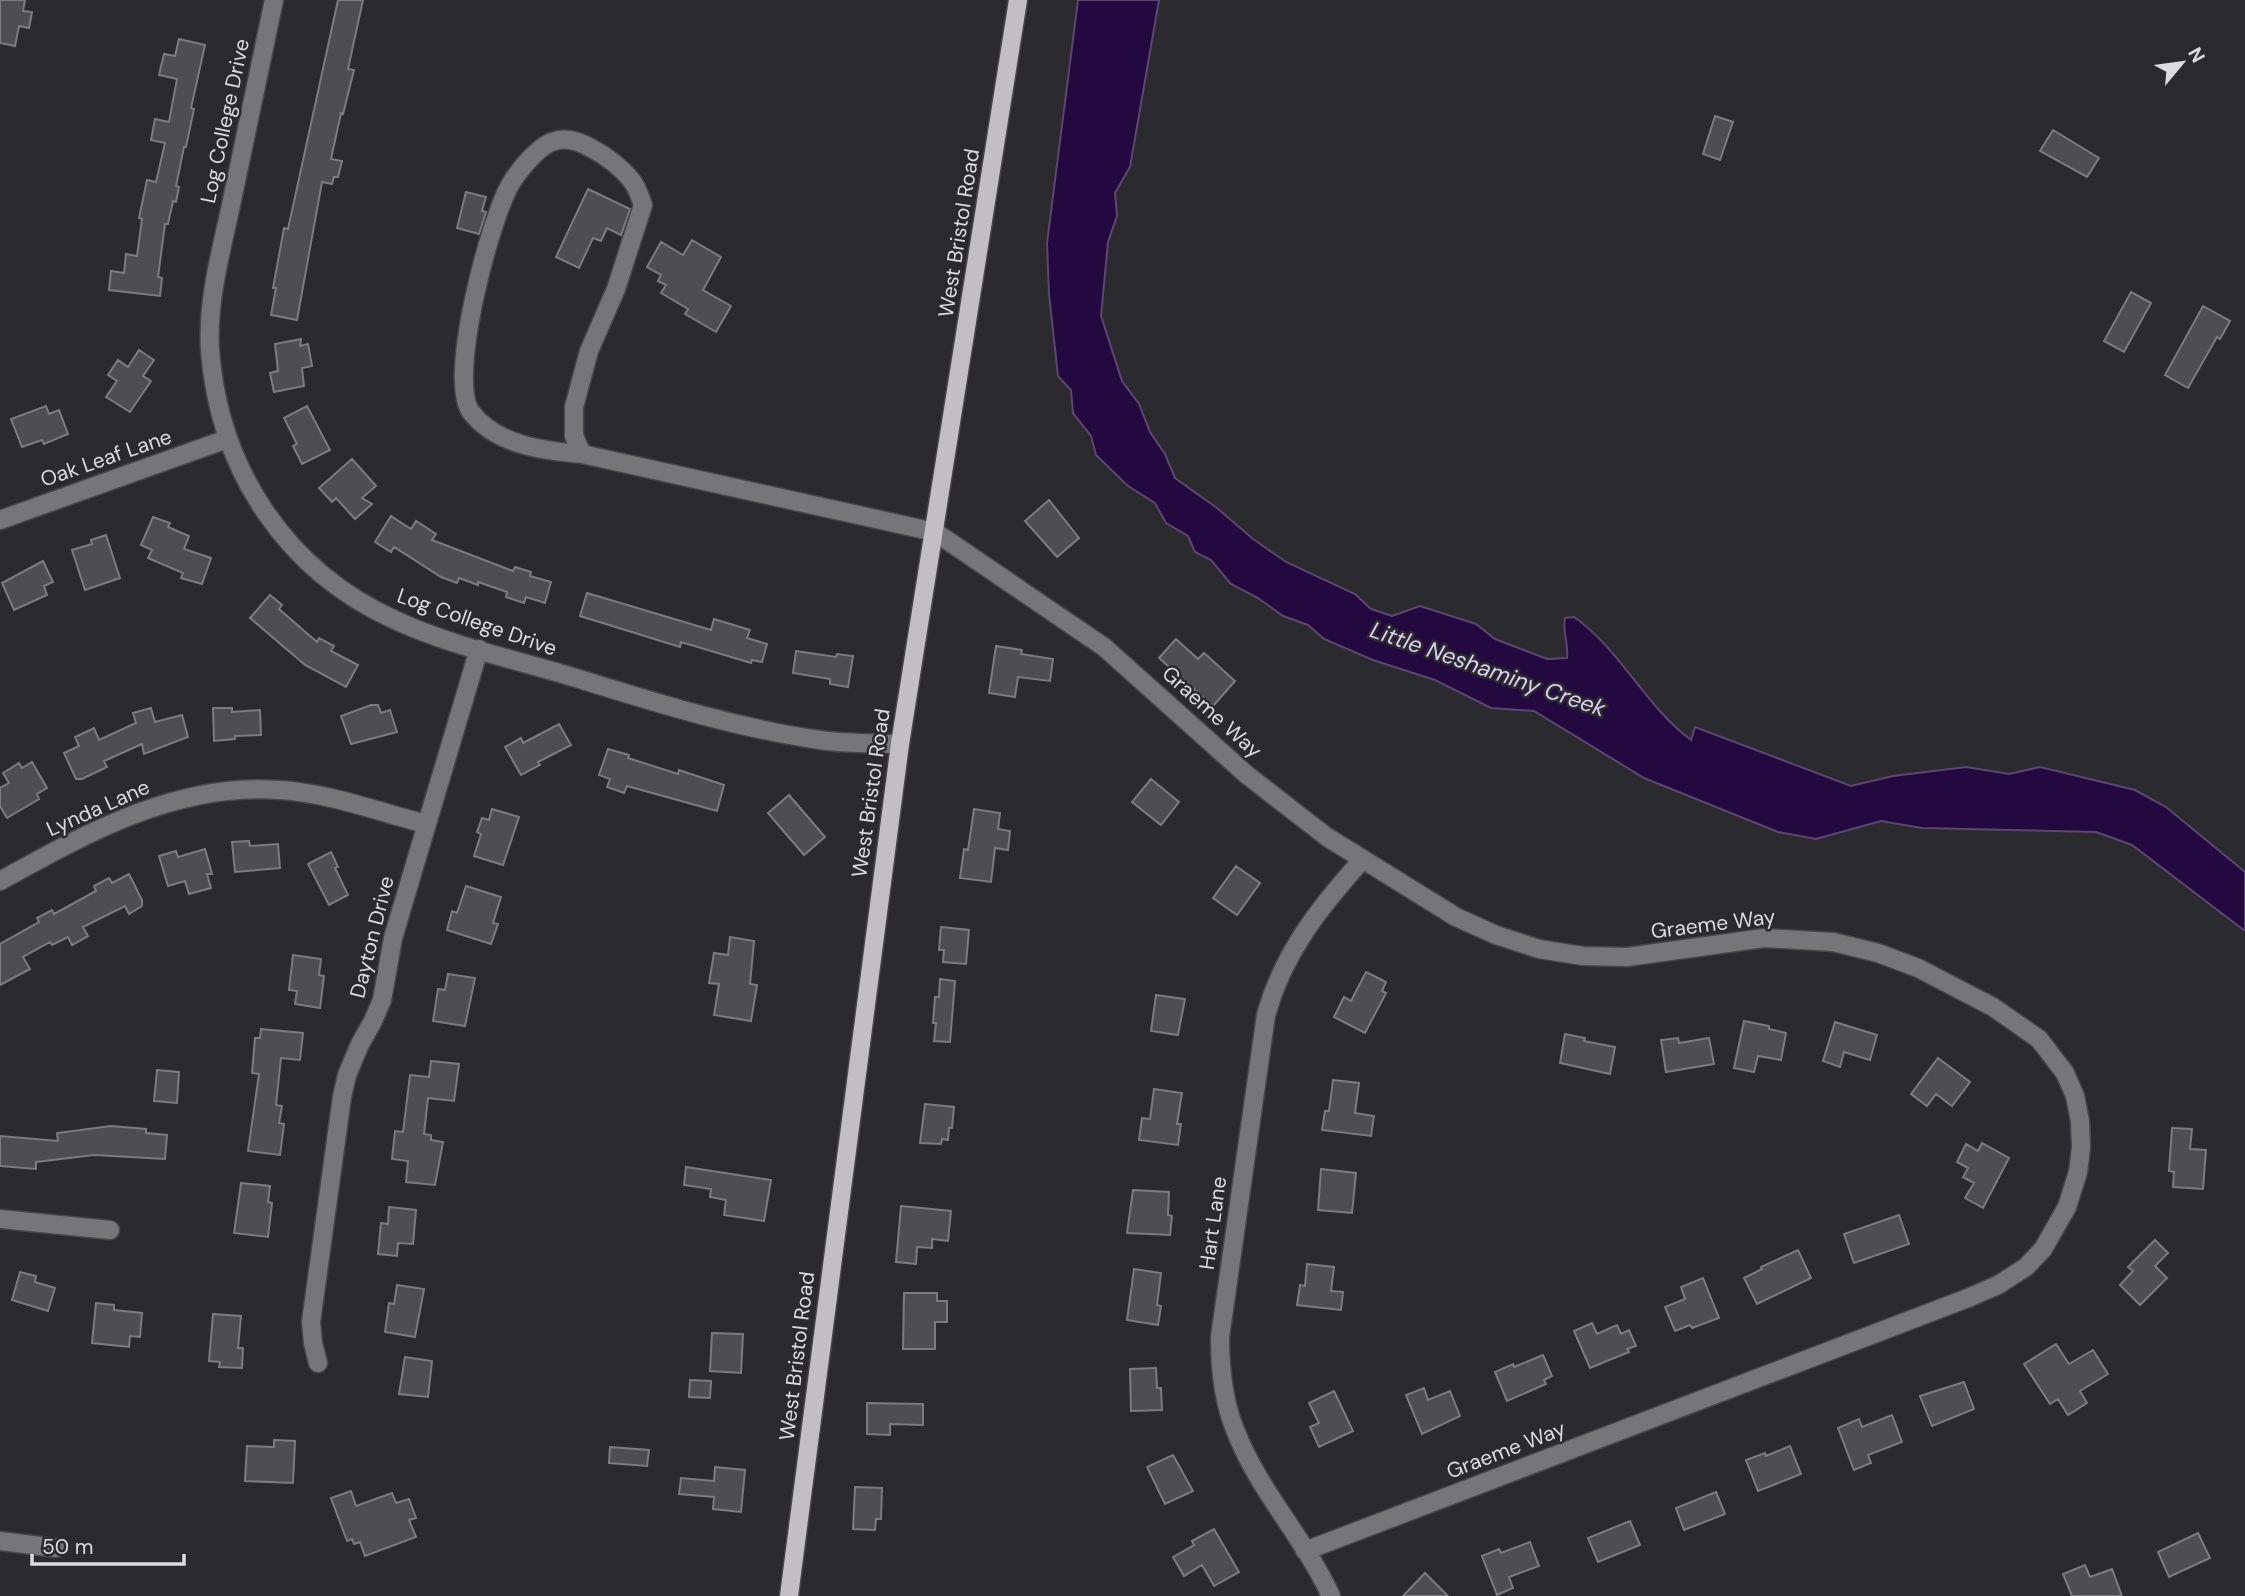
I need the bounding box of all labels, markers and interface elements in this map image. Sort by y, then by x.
north arrow [2147,28,2217,98]
street label: Log College Drive [194,36,256,206]
text: N [2182,43,2211,67]
street label: West Bristol Road [932,147,986,319]
street label: Oak Leaf Lane [37,422,175,494]
street label: Log College Drive [393,582,561,662]
water label: Little Neshaminy Creek [1366,615,1610,724]
street label: Graeme Way [1156,660,1268,765]
street label: West Bristol Road [845,707,897,879]
street label: Lynda Lane [42,773,154,843]
street label: Dayton Drive [343,873,401,1001]
street label: Graeme Way [1649,902,1777,946]
street label: Hart Lane [1193,1175,1233,1271]
street label: West Bristol Road [773,1270,821,1442]
street label: Graeme Way [1442,1414,1570,1486]
scale bar [32,1522,184,1566]
text: 50 m [42,1533,93,1561]

